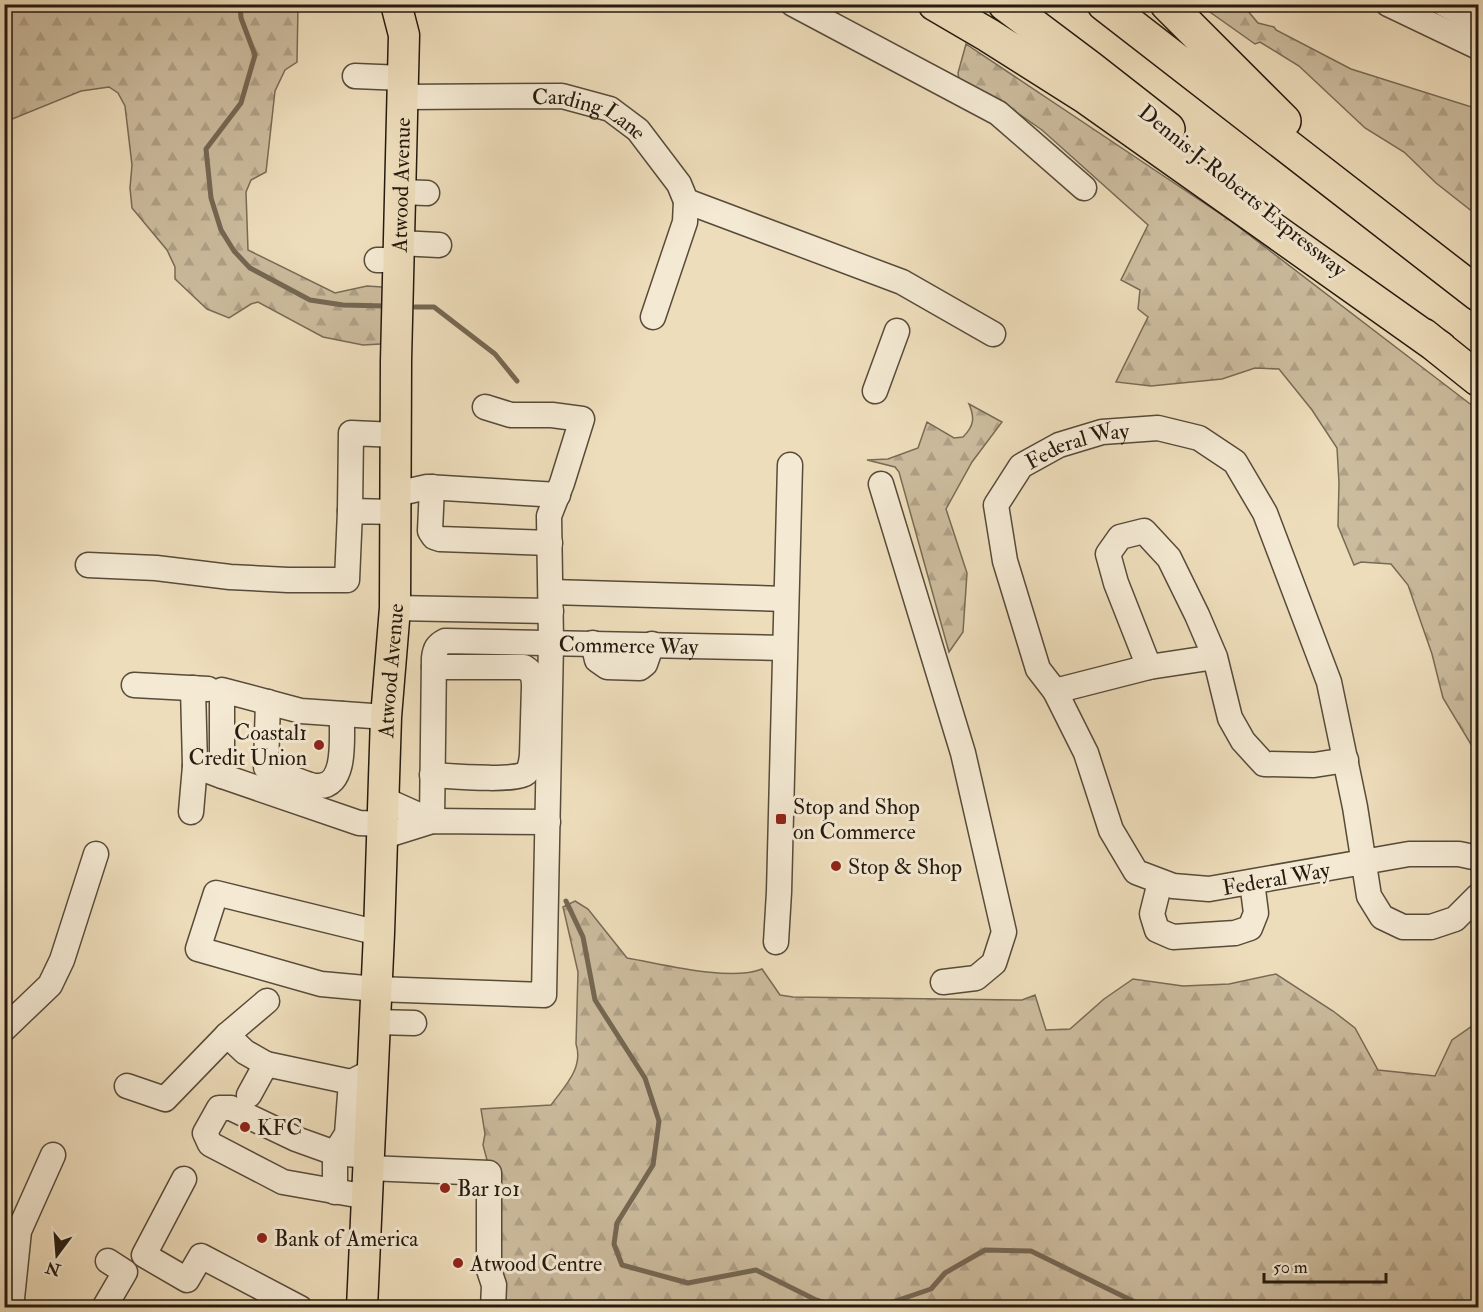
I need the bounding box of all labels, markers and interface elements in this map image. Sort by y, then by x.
street label: Carding Lane [532,83,653,145]
street label: Dennis J. Roberts Expressway [1132,98,1352,284]
street label: Atwood Avenue [386,117,417,254]
street label: Federal Way [1020,416,1130,476]
street label: Atwood Avenue [372,603,410,739]
street label: Commerce Way [558,630,699,661]
place label: Coastal1 Credit Union [189,719,307,772]
marker: Coastal1 Credit Union [312,738,326,752]
place label: Stop and Shop on Commerce [793,793,920,846]
marker: Stop and Shop on Commerce [774,812,788,826]
place label: Stop & Shop [848,853,962,882]
street label: Federal Way [1220,856,1333,902]
marker: Stop & Shop [829,859,843,873]
place label: KFC [257,1114,302,1142]
marker: KFC [238,1120,252,1134]
place label: Bar 101 [457,1175,520,1203]
marker: Bar 101 [438,1181,452,1195]
north arrow [27,1225,87,1285]
place label: Bank of America [274,1225,419,1253]
marker: Bank of America [255,1231,269,1245]
scale bar [1264,1246,1386,1284]
place label: Atwood Centre [469,1250,602,1278]
marker: Atwood Centre [451,1256,465,1270]
text: 50 m [1273,1256,1308,1279]
text: N [43,1257,64,1280]

